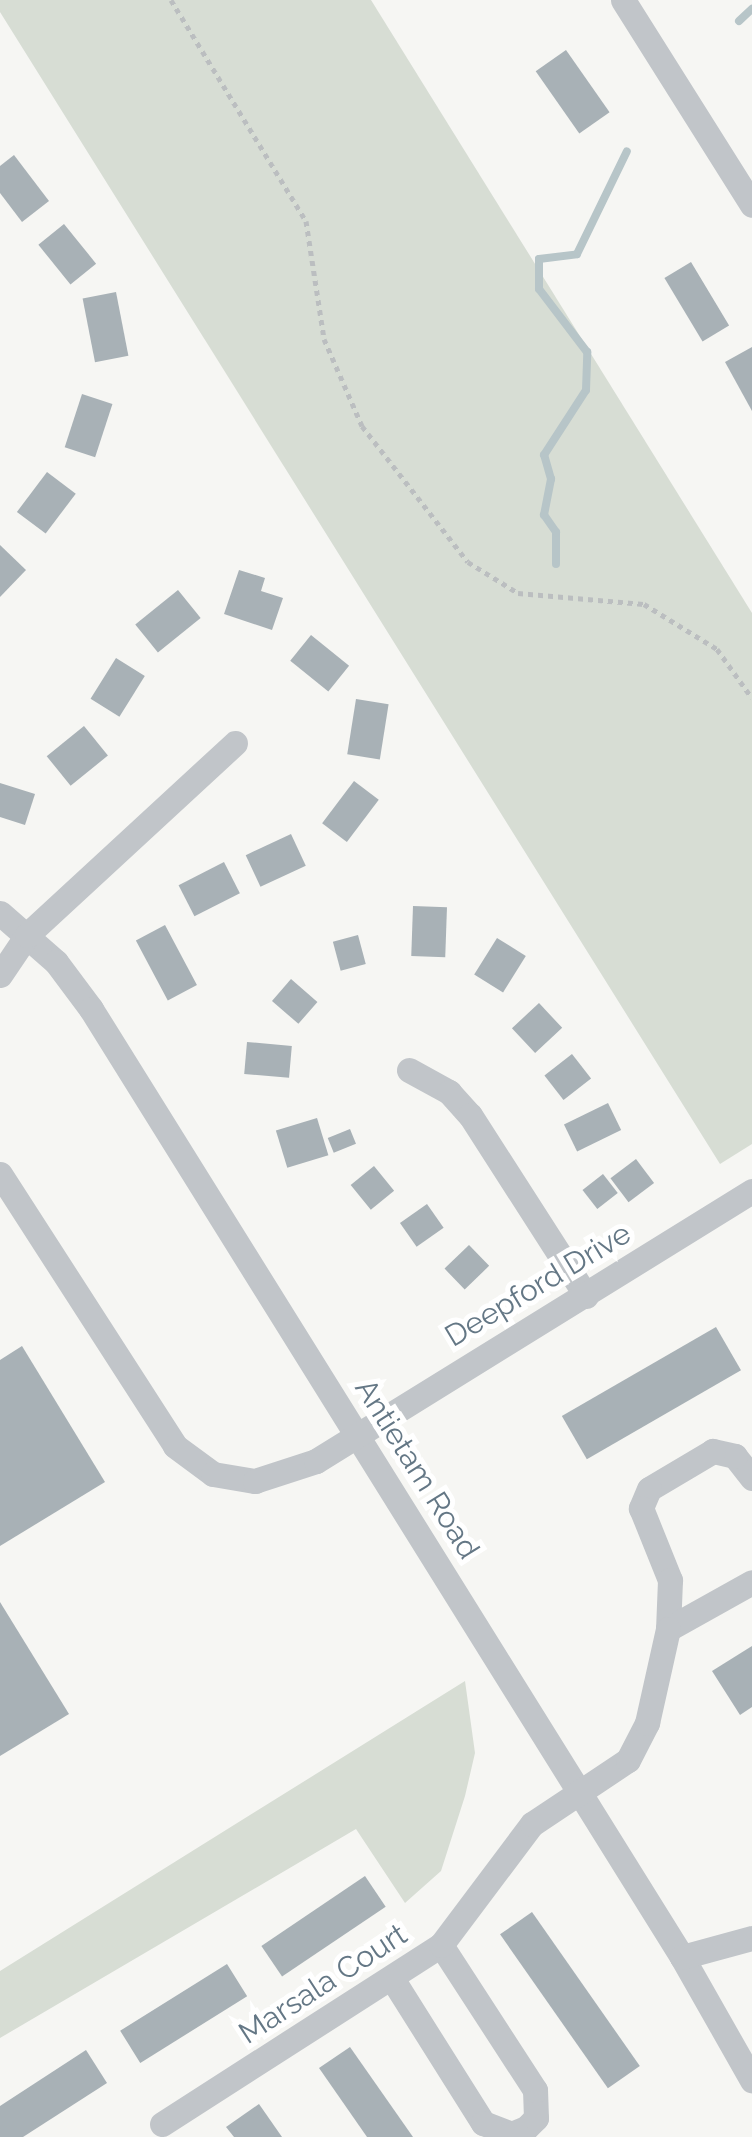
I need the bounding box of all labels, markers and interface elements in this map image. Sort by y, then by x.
street label: Deepford Drive [439,1215,637,1355]
street label: Antietam Road [347,1372,487,1566]
street label: Marsala Court [232,1916,414,2052]

